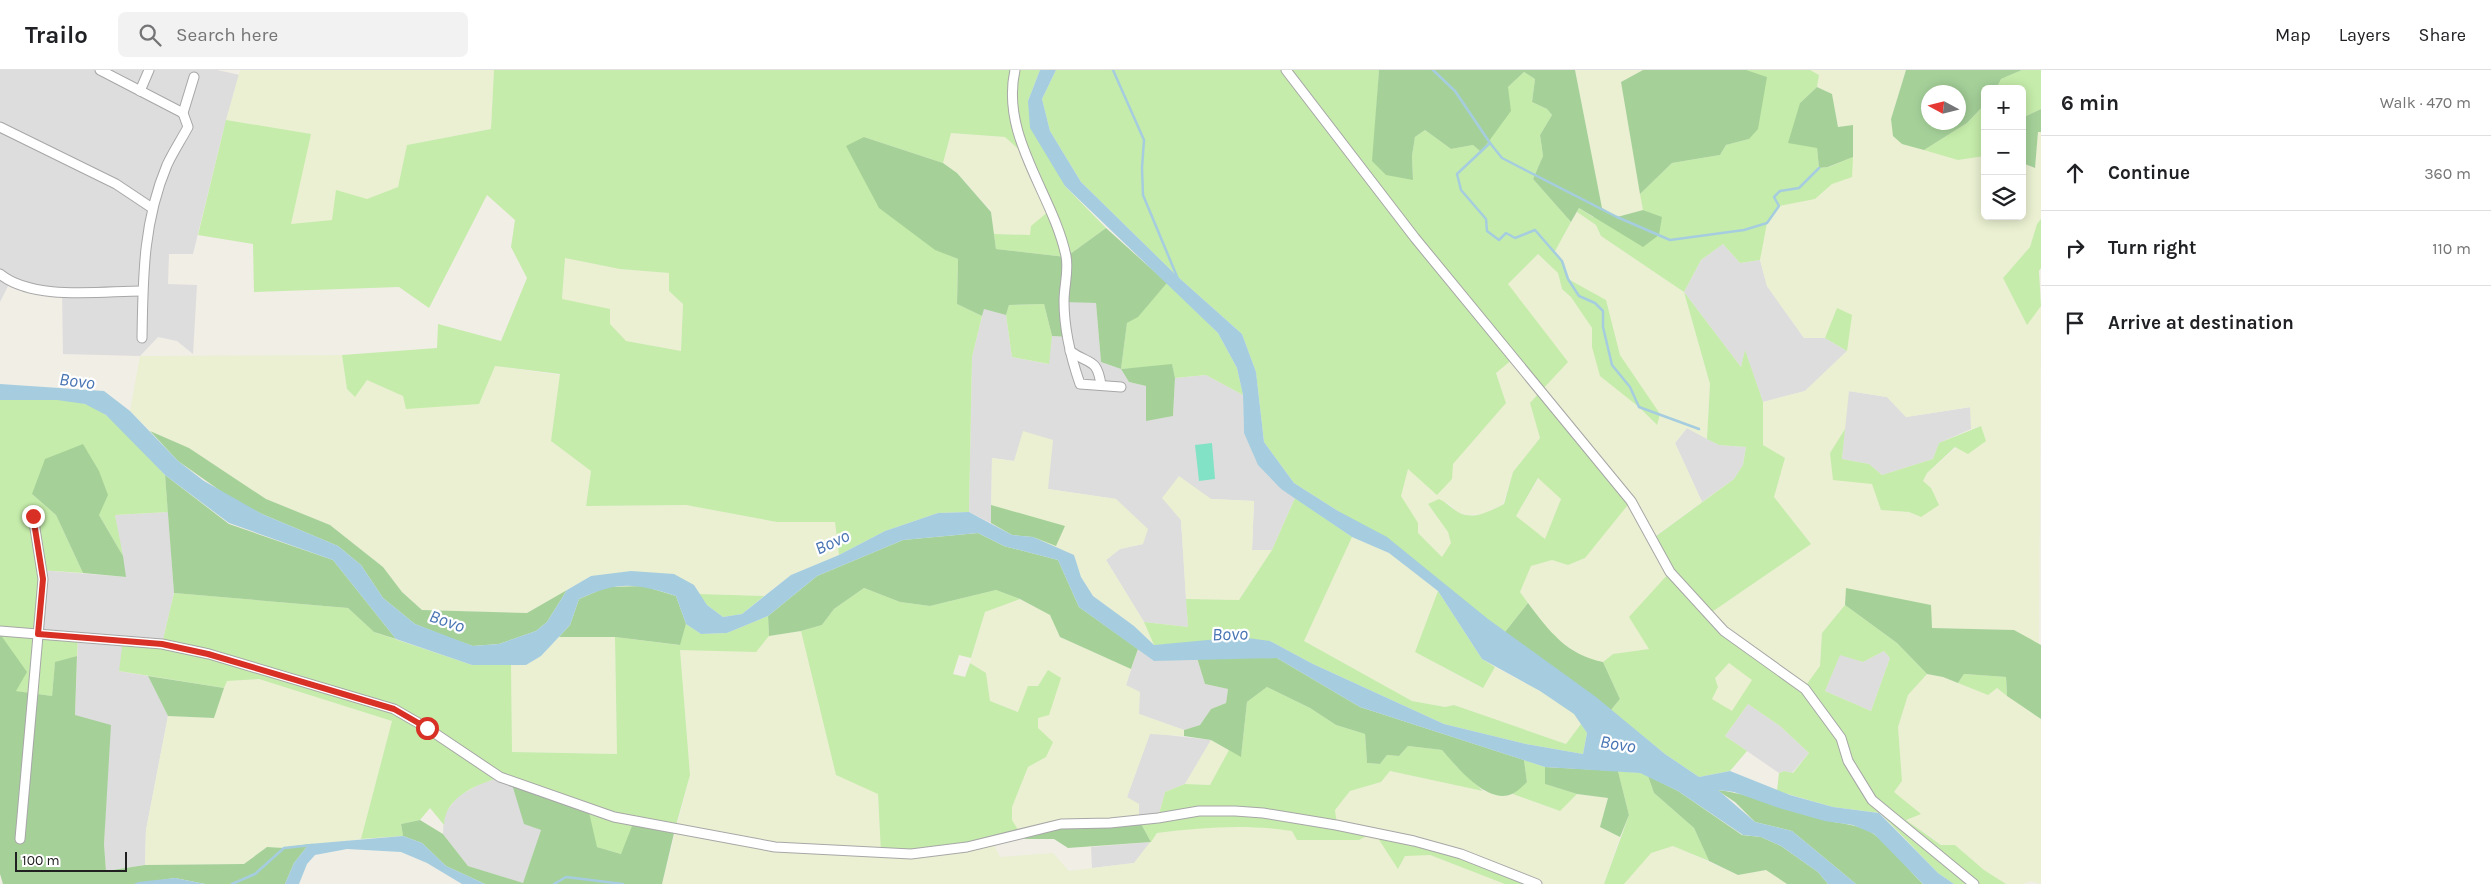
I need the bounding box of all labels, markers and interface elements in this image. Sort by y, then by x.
search box [118,12,468,57]
text: Trailo [25,21,88,49]
icon: search [136,21,164,49]
text: Search here [176,24,278,46]
text: Map [2275,24,2311,46]
text: Layers [2339,24,2391,46]
text: Share [2419,24,2466,46]
north arrow [1921,85,1966,130]
map controls [1981,85,2026,220]
button: + [1981,85,2026,130]
text: 6 min [2061,91,2119,115]
text: Walk · 470 m [2380,93,2471,112]
button: − [1981,130,2026,175]
icon: ahead [2061,159,2089,187]
text: Continue [2108,162,2190,184]
text: 360 m [2424,164,2471,183]
button: layers [1981,175,2026,220]
icon: right [2061,234,2089,262]
text: Turn right [2108,237,2197,259]
text: 110 m [2432,239,2471,258]
icon: arrive [2061,309,2089,337]
text: Arrive at destination [2108,312,2294,334]
water label: Bovo [58,368,96,394]
route end [22,505,45,528]
water label: Bovo [811,524,853,560]
water label: Bovo [426,605,468,637]
water label: Bovo [1212,622,1248,646]
route start [416,717,439,740]
water label: Bovo [1599,730,1638,758]
scale bar [15,849,128,872]
text: 100 m [22,852,60,869]

